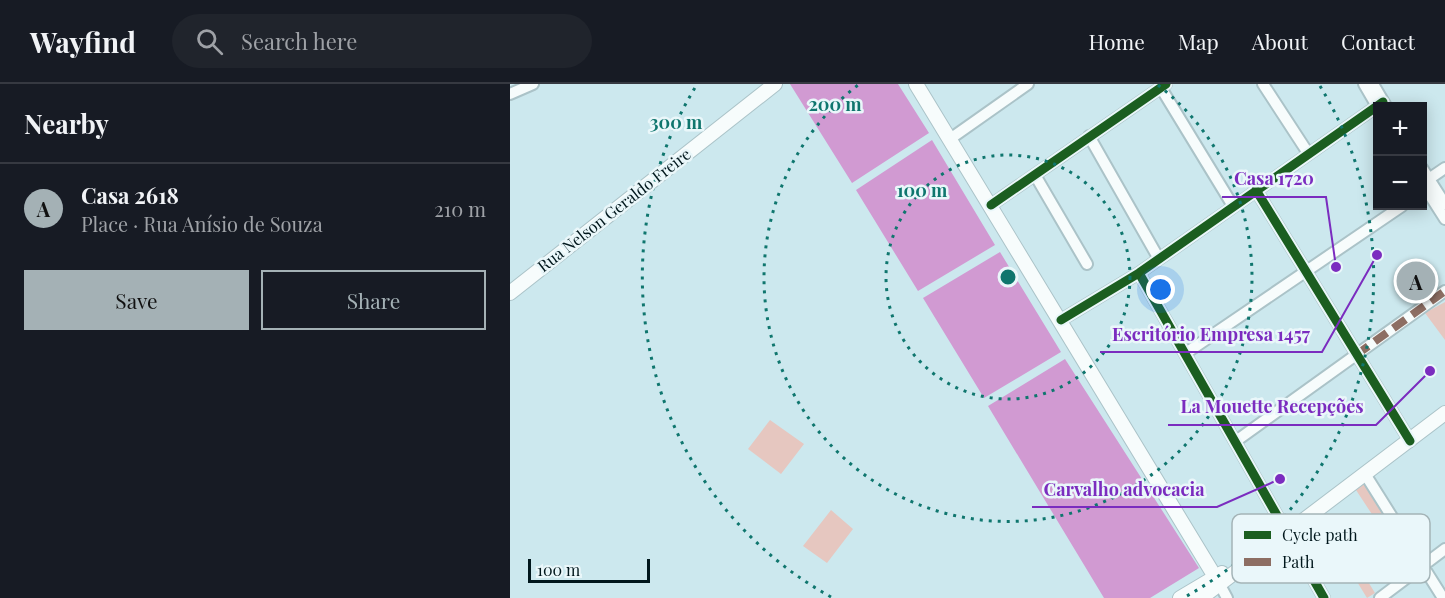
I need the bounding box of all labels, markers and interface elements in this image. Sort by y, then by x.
search box [172,14,592,68]
text: Wayfind [30,23,136,60]
icon: search [193,25,226,58]
text: Search here [241,26,357,56]
text: Home [1089,27,1145,55]
text: Map [1178,27,1219,55]
text: About [1252,27,1308,55]
text: Contact [1341,27,1415,55]
text: 200 m [808,92,862,116]
map controls [1373,102,1427,210]
button: + [1373,102,1427,156]
text: Nearby [24,106,109,141]
text: 300 m [650,110,703,134]
street label: Rua Nelson Geraldo Freire [533,143,695,276]
button: − [1373,156,1427,210]
callout: Casa 1720 [1222,161,1326,197]
text: Casa 1720 [1234,166,1314,190]
text: 100 m [897,178,948,202]
text: Casa 2618 [81,180,179,210]
text: A [37,195,50,222]
text: 210 m [434,195,486,222]
text: Place · Rua Anísio de Souza [81,210,323,237]
pin: A [1396,258,1436,304]
centre of rings [998,267,1018,287]
button: Save [24,270,249,330]
button: Share [261,270,486,330]
your location [1146,275,1175,304]
callout: Escritório Empresa 1457 [1100,316,1322,352]
text: Escritório Empresa 1457 [1112,322,1311,346]
callout: La Mouette Recepções [1168,389,1376,425]
text: La Mouette Recepções [1180,394,1364,418]
callout: Carvalho advocacia [1032,471,1217,507]
text: Carvalho advocacia [1043,477,1205,501]
legend [1232,514,1430,583]
text: Cycle path [1282,524,1358,545]
text: Path [1282,551,1315,572]
scale bar [528,556,650,584]
text: 100 m [537,559,580,580]

